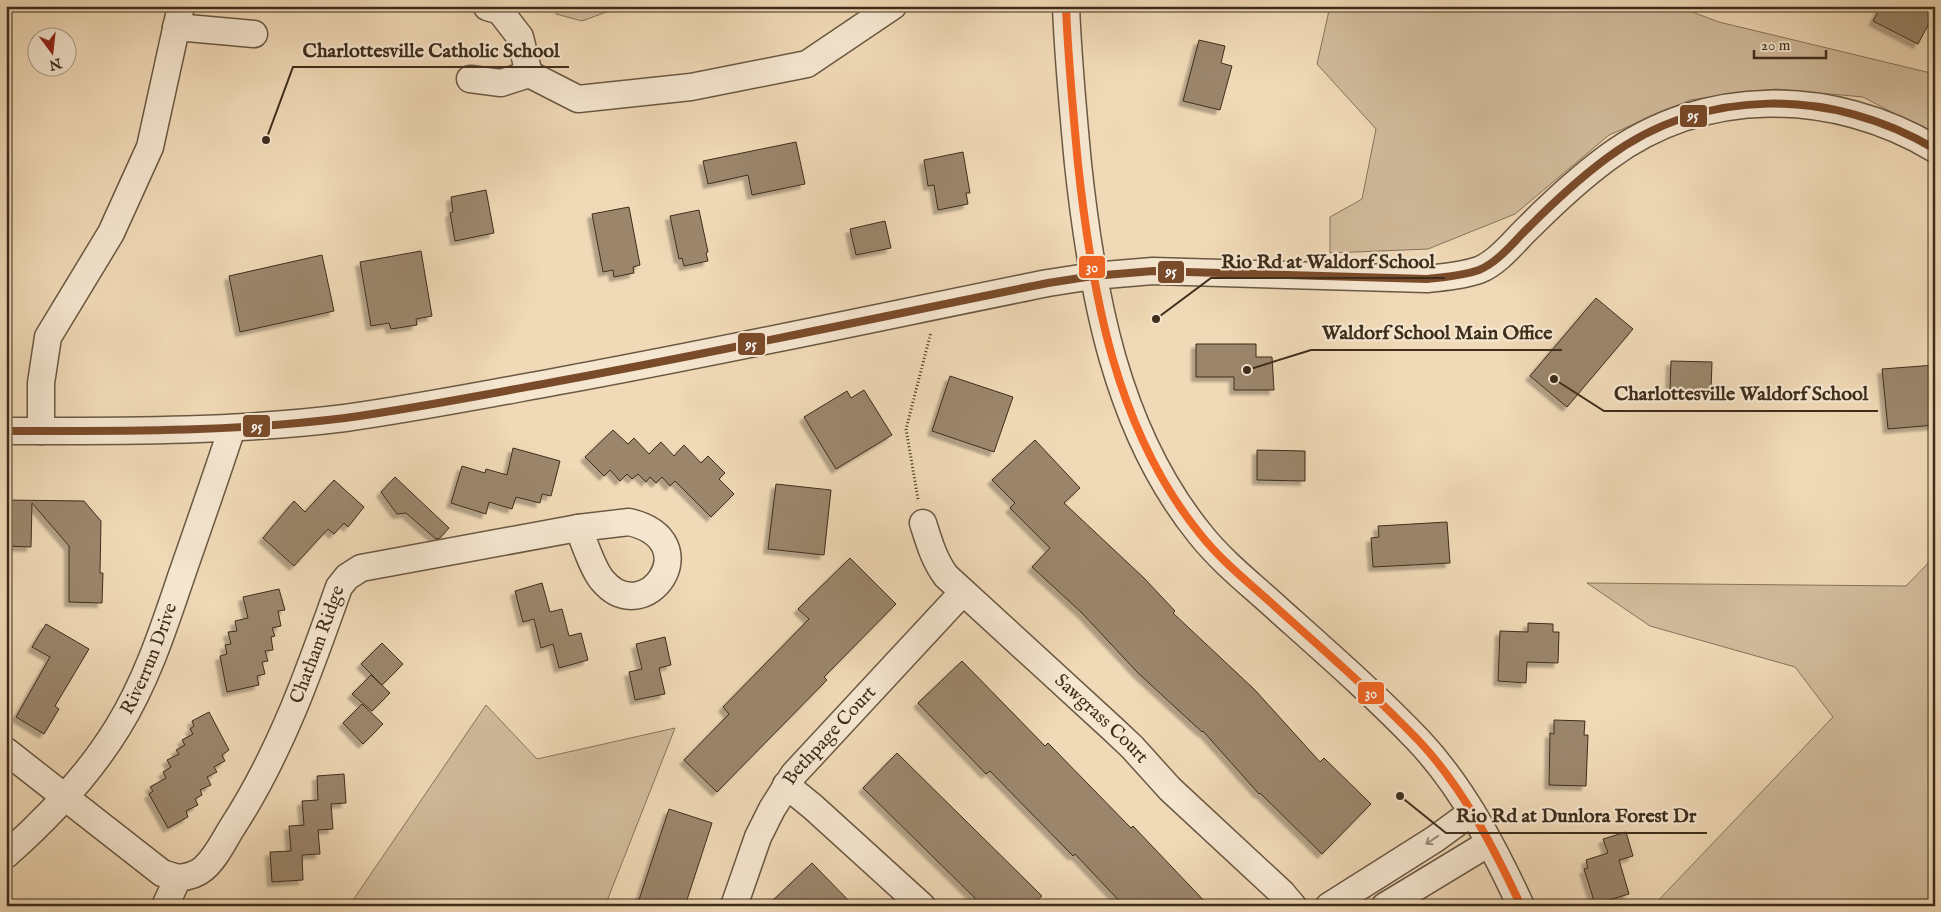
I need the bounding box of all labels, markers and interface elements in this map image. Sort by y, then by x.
north arrow [28,28,78,78]
scale bar [1754,28,1826,60]
callout: Charlottesville Catholic School [293,32,569,67]
text: 20 m [1761,36,1791,55]
text: Charlottesville Catholic School [303,39,560,64]
text: N [47,53,64,74]
line badge: 95 [1679,104,1708,128]
text: 95 [1686,107,1699,125]
callout: Rio Rd at Waldorf School [1211,243,1445,278]
text: Rio Rd at Waldorf School [1221,250,1436,275]
line badge: 30 [1078,255,1106,279]
text: 30 [1086,259,1098,277]
line badge: 95 [1157,260,1185,284]
text: 95 [1164,263,1177,281]
callout: Waldorf School Main Office [1311,315,1562,350]
text: Waldorf School Main Office [1321,321,1553,346]
line badge: 95 [737,332,766,356]
text: 95 [744,336,757,354]
callout: Charlottesville Waldorf School [1604,376,1878,411]
text: Charlottesville Waldorf School [1614,382,1869,407]
line badge: 95 [242,414,271,438]
text: 95 [250,418,263,436]
street label: Chatham Ridge [285,582,351,707]
street label: Riverrun Drive [116,600,183,719]
street label: Sawgrass Court [1049,669,1154,769]
street label: Bethpage Court [778,681,882,790]
line badge: 30 [1357,681,1385,705]
text: 30 [1365,685,1377,703]
callout: Rio Rd at Dunlora Forest Dr [1446,798,1707,833]
text: Rio Rd at Dunlora Forest Dr [1456,804,1697,829]
one-way arrow [1426,835,1440,845]

